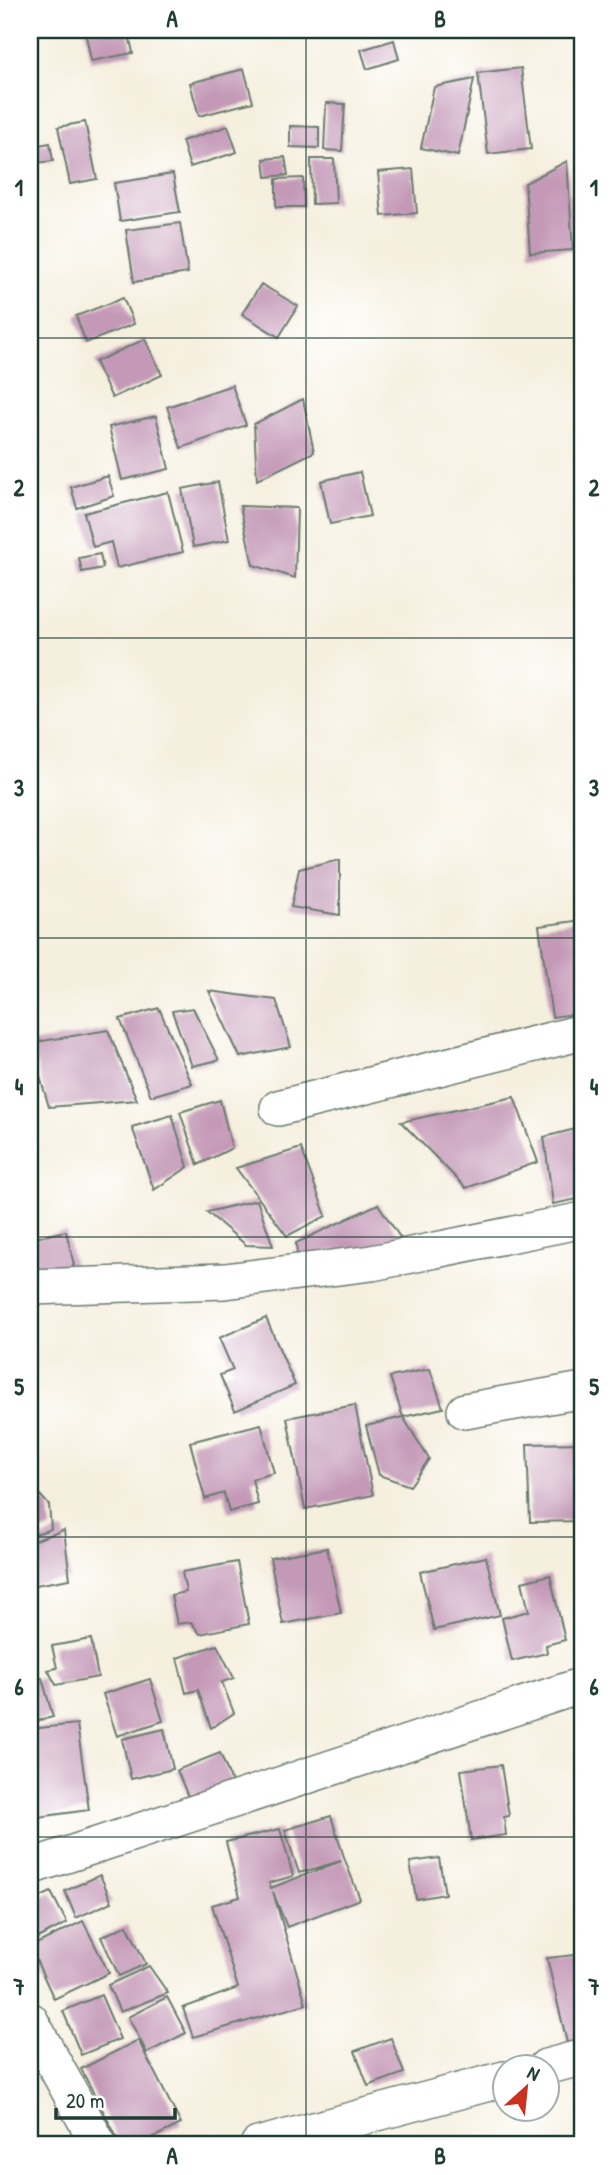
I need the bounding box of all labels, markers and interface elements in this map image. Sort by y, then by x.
text: A [166,3,178,34]
text: B [434,3,446,34]
text: 1 [15,172,23,203]
text: 1 [590,172,598,203]
text: 2 [14,472,25,503]
text: 2 [589,472,600,503]
text: 3 [14,772,24,803]
text: 3 [589,772,599,803]
text: 4 [15,1071,24,1102]
text: 4 [590,1071,599,1102]
text: 5 [14,1371,24,1402]
text: 5 [589,1371,599,1402]
text: 6 [14,1671,24,1702]
text: 6 [589,1671,599,1702]
text: 7 [12,1971,25,2002]
text: 7 [587,1971,600,2002]
north arrow [490,2052,560,2122]
text: N [523,2059,544,2087]
scale bar [56,2077,175,2121]
text: 20 m [66,2086,104,2115]
text: A [166,2140,178,2171]
text: B [434,2140,446,2171]

